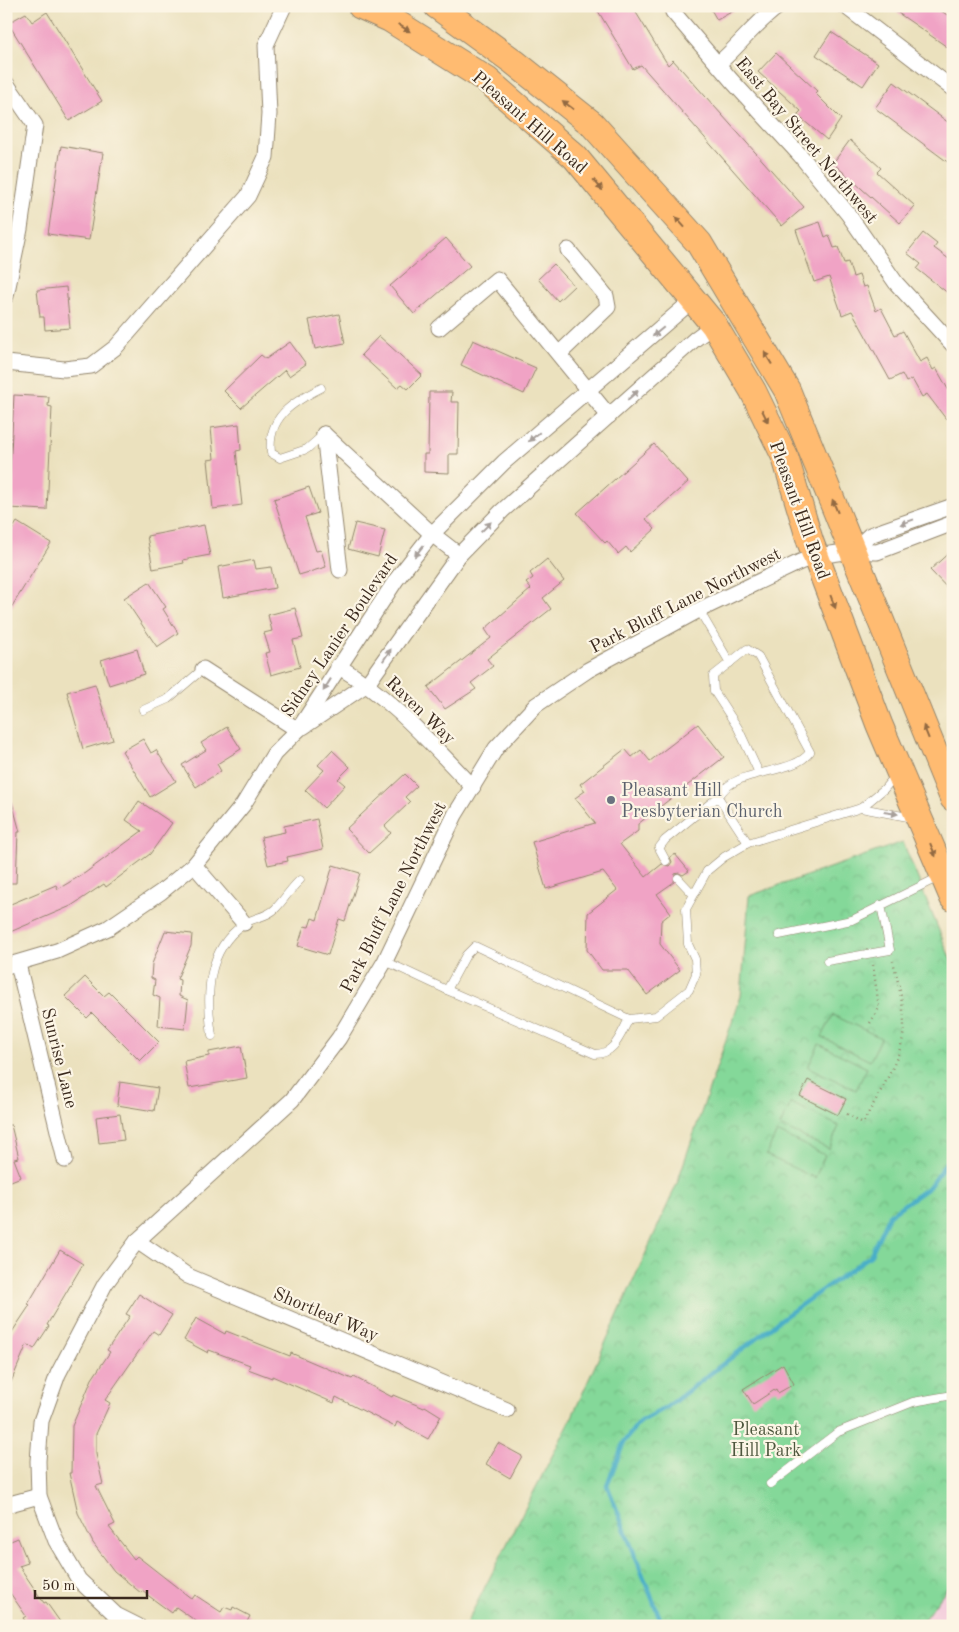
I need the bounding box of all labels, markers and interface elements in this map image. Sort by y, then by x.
one-way arrow [397,23,411,33]
street label: East Bay Street Northwest [732,54,881,227]
street label: Pleasant Hill Road [468,68,590,177]
one-way arrow [562,99,575,110]
one-way arrow [593,178,604,191]
one-way arrow [674,216,686,228]
one-way arrow [652,326,664,337]
one-way arrow [763,351,772,364]
one-way arrow [627,389,639,401]
one-way arrow [761,409,769,423]
one-way arrow [527,431,540,442]
street label: Pleasant Hill Road [766,439,832,582]
one-way arrow [830,499,838,513]
one-way arrow [899,518,914,526]
one-way arrow [480,521,492,533]
one-way arrow [413,544,424,557]
street label: Park Bluff Lane Northwest [587,545,784,657]
street label: Sidney Lanier Boulevard [278,551,401,721]
one-way arrow [829,595,837,610]
one-way arrow [382,648,392,662]
street label: Raven Way [382,673,459,748]
one-way arrow [322,678,331,691]
one-way arrow [922,724,930,739]
place label: Pleasant Hill Presbyterian Church [621,782,783,821]
marker: Pleasant Hill Presbyterian Church [605,794,617,806]
street label: Park Bluff Lane Northwest [338,799,450,996]
one-way arrow [883,809,899,817]
one-way arrow [929,843,937,858]
street label: Sunrise Lane [38,1006,80,1110]
street label: Shortleaf Way [270,1285,381,1345]
park label: Pleasant Hill Park [731,1421,801,1460]
scale bar [35,1567,148,1599]
text: 50 m [42,1579,76,1594]

